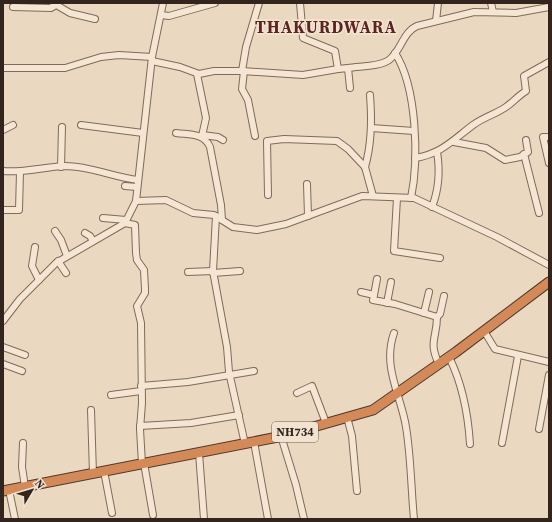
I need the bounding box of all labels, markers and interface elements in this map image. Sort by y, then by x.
district label: THAKURDWARA [255,15,397,39]
road number: NH734 [272,422,318,442]
north arrow [12,470,52,510]
text: N [31,476,48,492]

